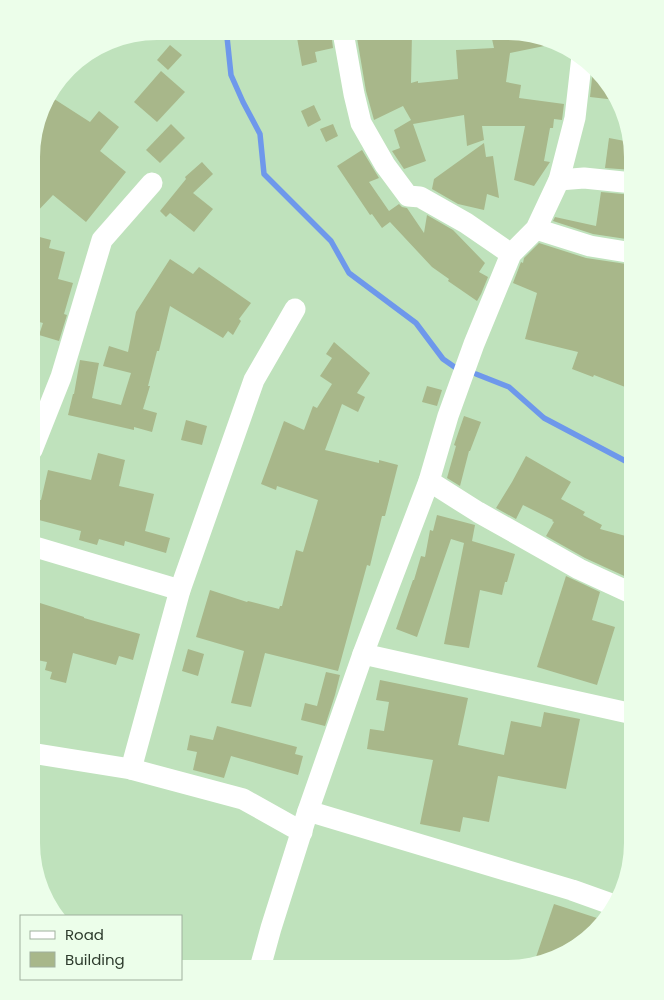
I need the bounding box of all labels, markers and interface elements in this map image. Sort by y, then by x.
legend [20,915,182,980]
text: Road [65,924,104,945]
text: Building [65,949,125,970]

